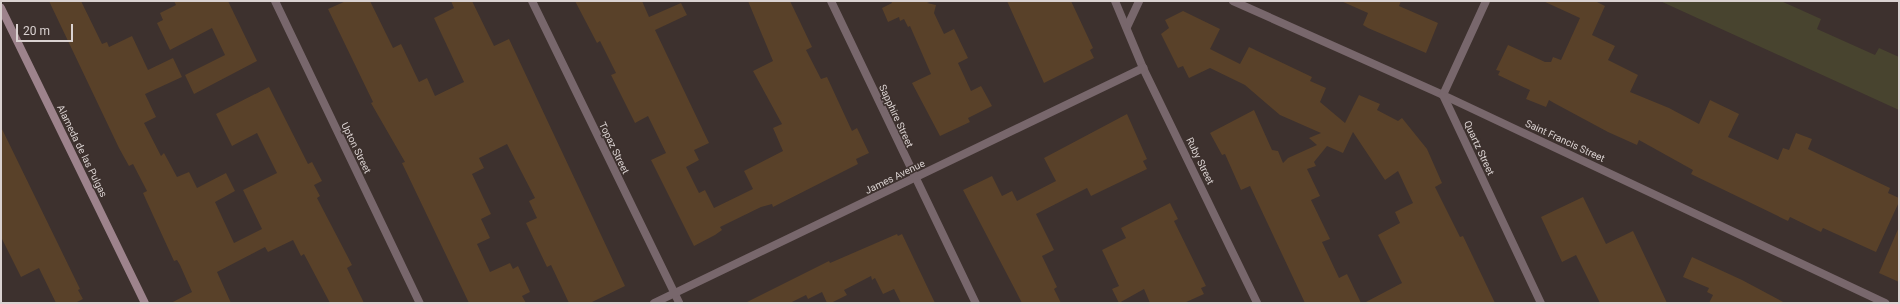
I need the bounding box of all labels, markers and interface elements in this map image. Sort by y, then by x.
scale bar [18,16,75,42]
text: 20 m [23,24,50,38]
street label: Sapphire Street [876,83,916,149]
street label: Alameda de las Pulgas [54,103,110,199]
street label: Saint Francis Street [1523,117,1607,165]
street label: Quartz Street [1461,119,1497,177]
street label: Upton Street [338,120,374,176]
street label: Topaz Street [596,120,632,176]
street label: Ruby Street [1183,136,1217,186]
street label: James Avenue [863,157,927,197]

